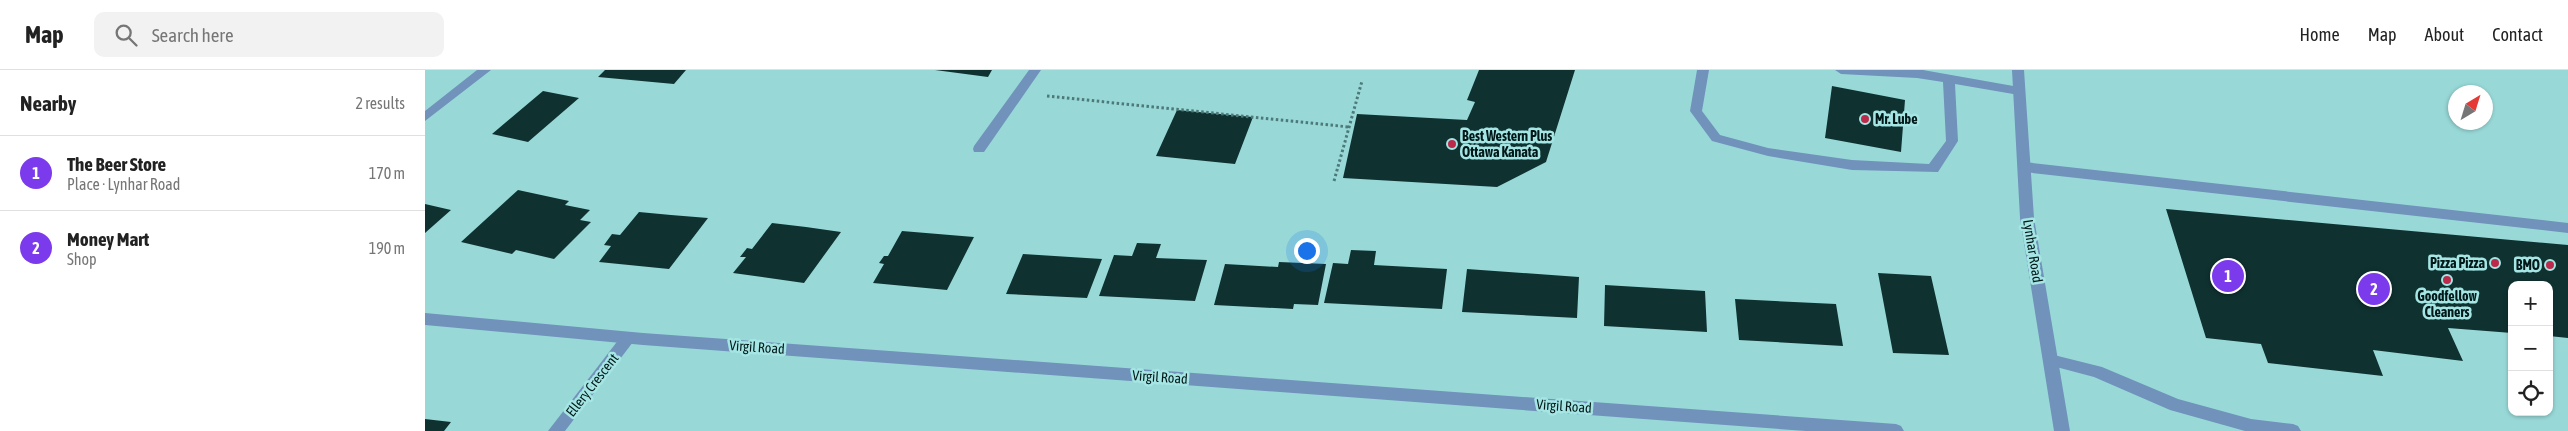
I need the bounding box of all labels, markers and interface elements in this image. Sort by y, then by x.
search box [94,12,444,57]
text: Map [25,21,64,48]
icon: search [112,21,140,49]
text: Search here [152,24,234,46]
text: Home [2300,24,2340,45]
text: Map [2368,24,2397,45]
text: About [2425,24,2464,45]
text: Contact [2492,24,2543,45]
north arrow [2448,85,2493,130]
text: Nearby [20,91,76,115]
text: 2 results [355,94,405,112]
place label: Mr. Lube [1875,111,1918,127]
marker: Mr. Lube [1859,113,1871,125]
place label: Best Western Plus Ottawa Kanata [1462,128,1552,160]
marker: Best Western Plus Ottawa Kanata [1446,138,1458,150]
text: The Beer Store [67,153,166,175]
text: 1 [32,164,40,182]
text: 170 m [369,164,405,182]
text: Place · Lynhar Road [67,175,180,193]
street label: Lynhar Road [2020,218,2046,284]
text: Money Mart [67,228,149,250]
your location [1294,238,1320,264]
text: 2 [32,239,40,257]
text: 190 m [369,239,405,257]
text: Shop [67,250,97,268]
place label: Pizza Pizza [2430,255,2485,271]
pin: 1 [2212,257,2244,295]
marker: Pizza Pizza [2489,257,2501,269]
place label: BMO [2516,257,2540,273]
marker: BMO [2544,259,2556,271]
pin: 2 [2358,270,2390,308]
marker: Goodfellow Cleaners [2441,274,2453,286]
map controls [2508,281,2553,416]
button: + [2508,281,2553,326]
place label: Goodfellow Cleaners [2417,288,2477,320]
button: − [2508,326,2553,371]
street label: Virgil Road [729,337,785,357]
street label: Ellery Crescent [562,350,622,420]
street label: Virgil Road [1132,367,1188,387]
button: locate [2508,371,2553,416]
street label: Virgil Road [1536,396,1592,416]

